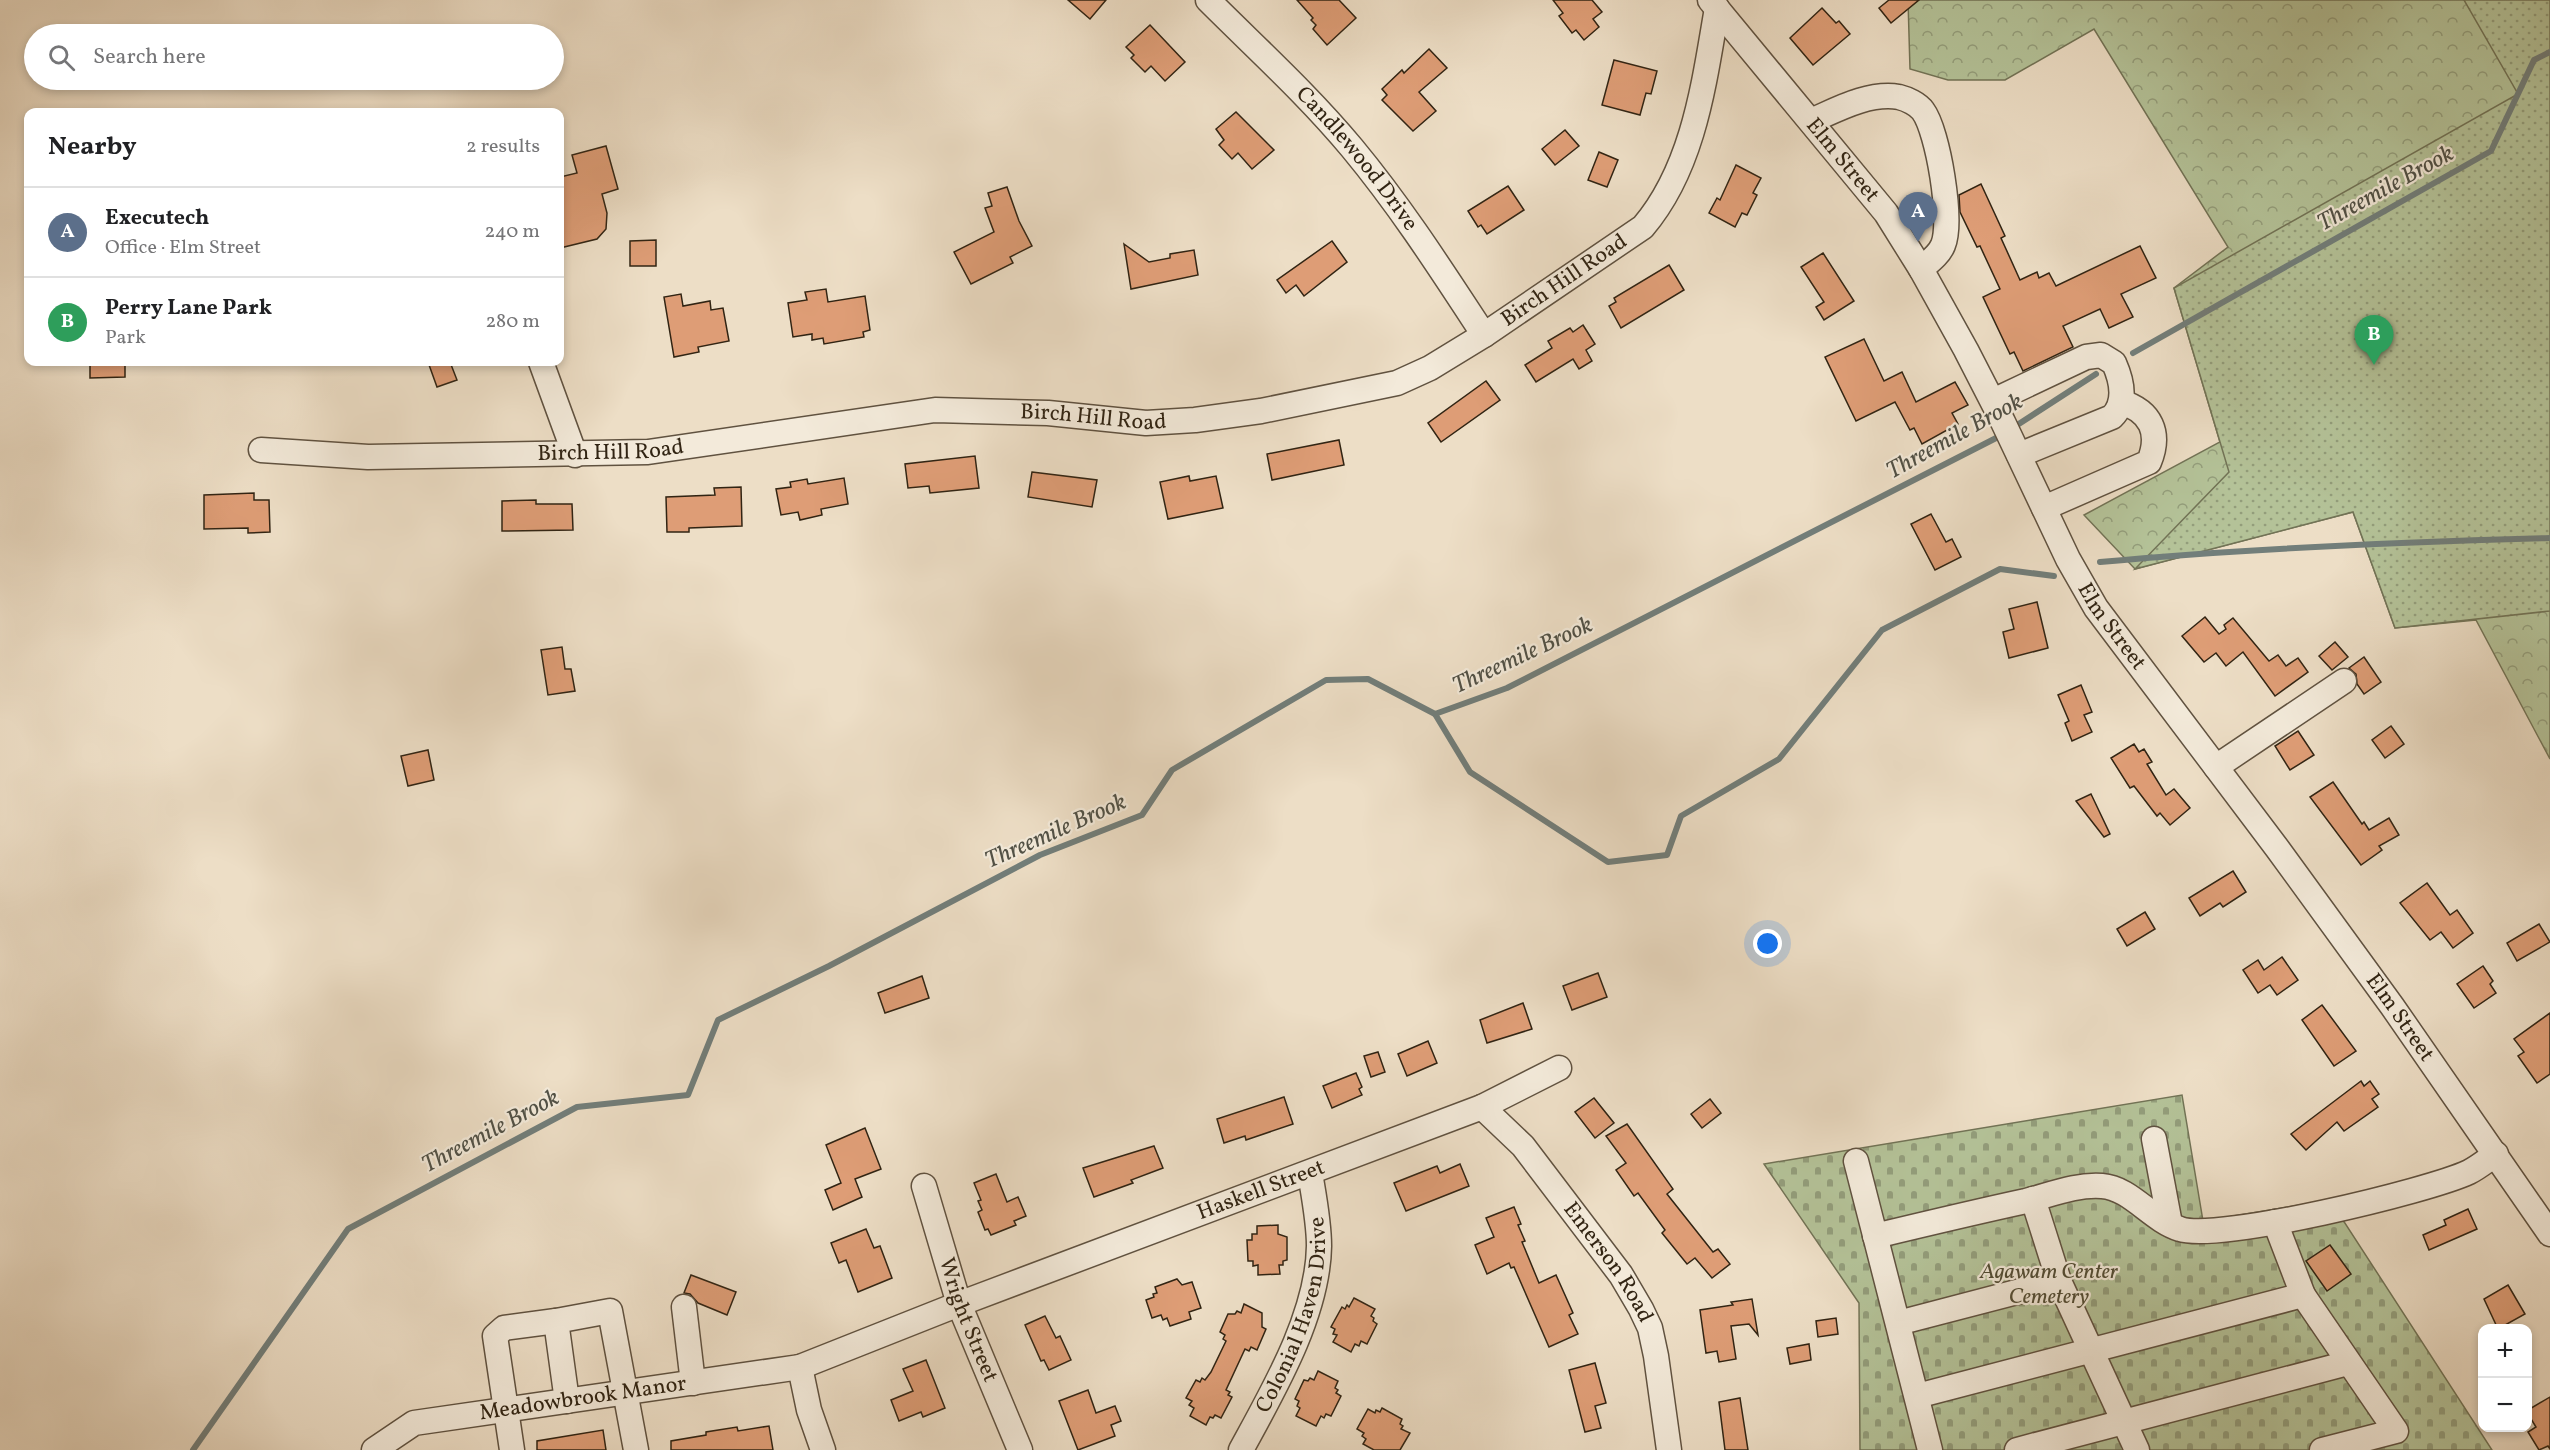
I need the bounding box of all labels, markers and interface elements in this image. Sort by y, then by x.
search box [24,24,564,90]
icon: search [45,41,78,74]
text: Search here [93,42,206,73]
street label: Candlewood Drive [1289,80,1425,237]
street label: Elm Street [1798,111,1887,210]
text: Nearby [48,129,137,165]
text: 2 results [466,133,540,161]
water label: Threemile Brook [2312,137,2460,241]
pin: A [1898,192,1938,242]
text: Executech [105,203,209,234]
text: A [60,218,75,246]
text: 240 m [485,218,540,246]
street label: Birch Hill Road [1495,226,1634,335]
text: Office · Elm Street [105,234,261,262]
text: Perry Lane Park [105,293,272,324]
text: B [61,308,74,336]
text: 280 m [485,308,540,336]
pin: B [2354,316,2394,365]
text: Park [105,324,146,352]
water label: Threemile Brook [1881,385,2029,489]
street label: Birch Hill Road [1020,397,1167,439]
street label: Birch Hill Road [537,431,686,469]
street label: Elm Street [2069,577,2154,677]
water label: Threemile Brook [1447,609,1599,703]
water label: Threemile Brook [980,786,1132,878]
your location [1753,929,1782,958]
street label: Elm Street [2358,967,2442,1068]
water label: Threemile Brook [416,1081,566,1183]
street label: Haskell Street [1193,1152,1330,1228]
street label: Emerson Road [1555,1196,1661,1328]
street label: Colonial Haven Drive [1248,1215,1335,1419]
street label: Wright Street [931,1254,1006,1387]
park label: Agawam Center Cemetery [1979,1257,2119,1313]
map controls [2478,1324,2532,1432]
button: + [2478,1324,2532,1378]
street label: Meadowbrook Manor [477,1368,689,1429]
button: − [2478,1378,2532,1432]

